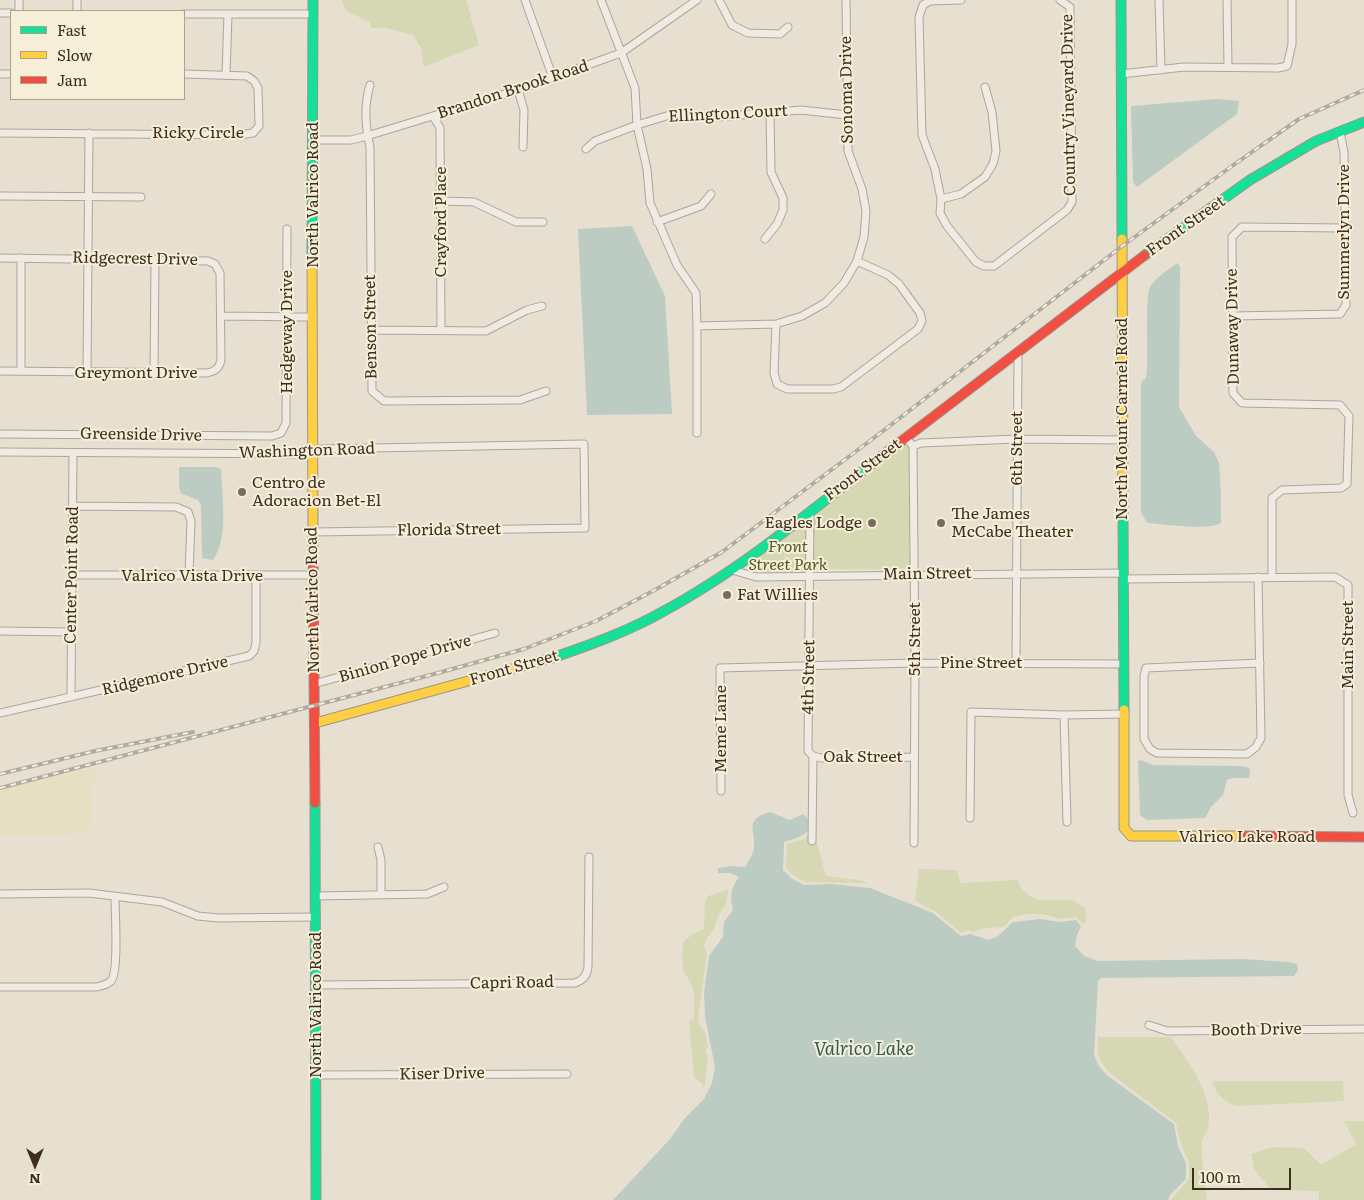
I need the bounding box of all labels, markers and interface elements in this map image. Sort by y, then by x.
legend [10,10,185,100]
street label: Country Vineyard Drive [1058,14,1080,196]
text: Fast [57,18,86,41]
street label: Sonoma Drive [836,36,858,144]
text: Slow [57,43,92,66]
street label: Brandon Brook Road [435,56,591,124]
text: Jam [57,68,87,91]
street label: Ellington Court [668,101,788,127]
street label: North Valrico Road [303,122,323,268]
street label: Ricky Circle [152,123,244,143]
street label: Summerlyn Drive [1334,164,1354,300]
street label: Crayford Place [431,166,451,278]
street label: Front Street [1143,192,1229,260]
street label: Ridgecrest Drive [72,248,198,270]
street label: Dunaway Drive [1222,268,1244,386]
street label: Hedgeway Drive [277,270,297,394]
street label: Benson Street [360,274,382,380]
street label: North Mount Carmel Road [1112,318,1132,520]
street label: Greymont Drive [74,363,198,383]
street label: 6th Street [1007,411,1027,485]
street label: Greenside Drive [80,424,202,446]
street label: Front Street [821,435,905,505]
street label: Washington Road [238,439,376,463]
place label: Centro de Adoracion Bet-El [252,473,381,511]
marker: Centro de Adoracion Bet-El [236,486,248,498]
place label: The James McCabe Theater [951,504,1073,542]
street label: Center Point Road [61,506,83,644]
place label: Eagles Lodge [764,513,862,533]
marker: Eagles Lodge [866,517,878,529]
marker: The James McCabe Theater [935,517,947,529]
street label: Florida Street [397,519,501,541]
street label: North Valrico Road [302,527,324,673]
park label: Front Street Park [748,537,828,575]
street label: Main Street [882,564,972,584]
street label: Valrico Vista Drive [121,566,263,586]
place label: Fat Willies [737,585,818,605]
marker: Fat Willies [721,589,733,601]
street label: Main Street [1338,600,1358,690]
street label: 5th Street [905,602,925,676]
street label: Binion Pope Drive [336,631,474,687]
street label: 4th Street [799,639,819,715]
street label: Front Street [467,646,561,690]
street label: Ridgemore Drive [100,652,230,700]
street label: Pine Street [940,653,1022,673]
street label: Meme Lane [711,685,731,773]
street label: Oak Street [823,747,903,767]
street label: Valrico Lake Road [1179,827,1315,847]
street label: North Valrico Road [306,932,326,1078]
street label: Capri Road [470,973,554,993]
street label: Booth Drive [1210,1020,1302,1040]
water label: Valrico Lake [814,1039,914,1061]
street label: Kiser Drive [399,1064,485,1084]
north arrow [10,1140,60,1190]
scale bar [1194,1158,1293,1190]
text: 100 m [1200,1165,1241,1188]
text: N [29,1170,41,1190]

